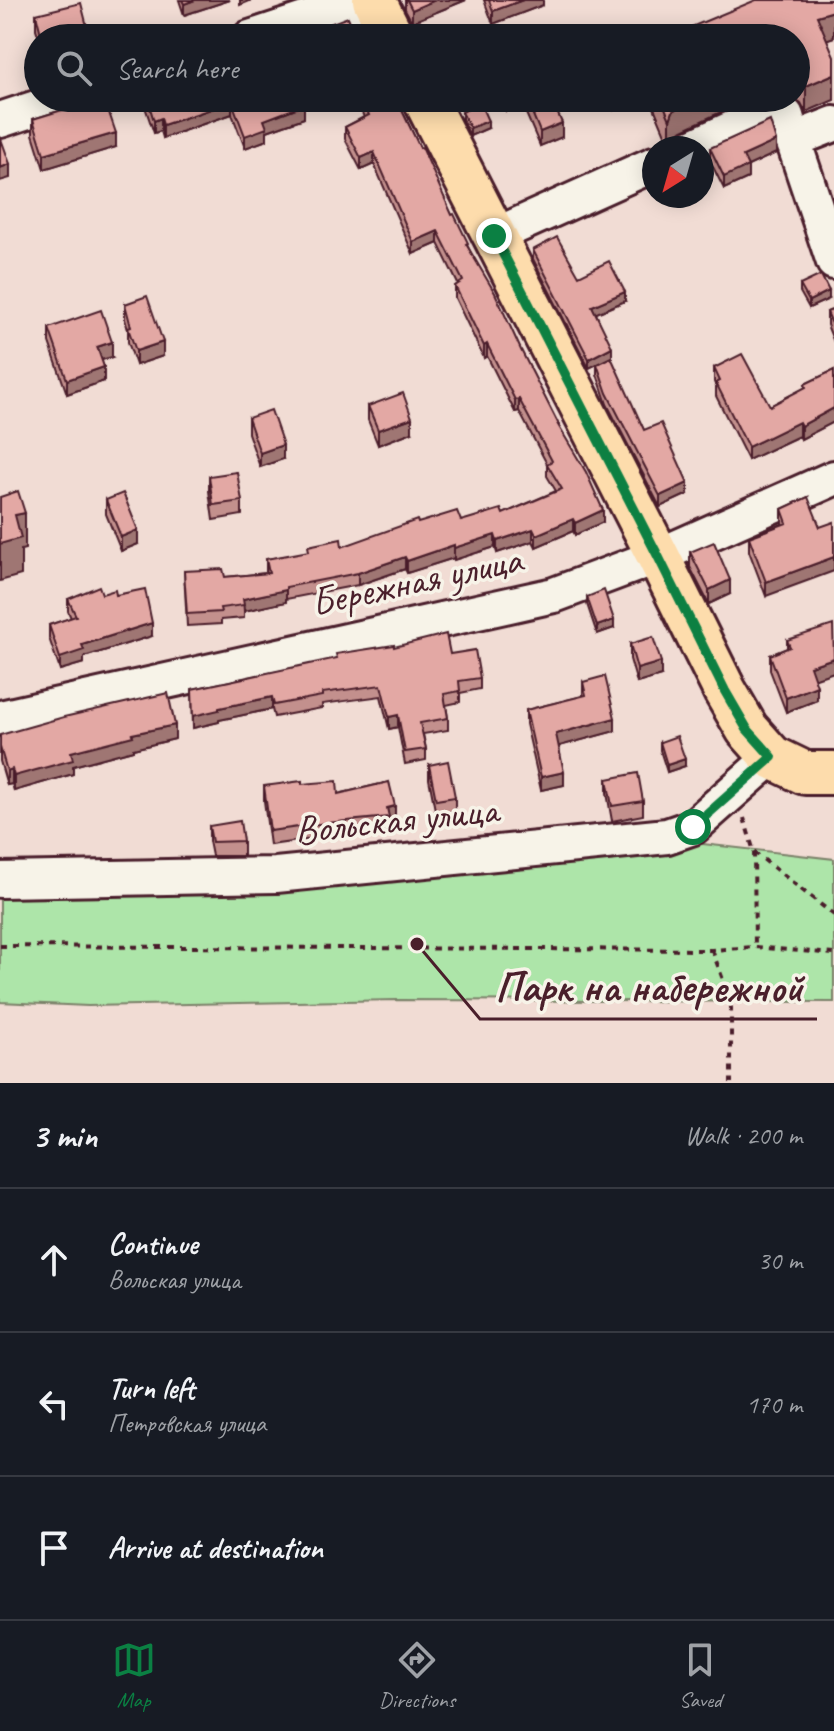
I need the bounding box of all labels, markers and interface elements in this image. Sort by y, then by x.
search box [24,24,810,112]
icon: search [52,46,96,90]
text: Search here [116,49,238,87]
north arrow [642,136,714,208]
route end [476,218,512,254]
street label: Бережная улица [306,534,528,628]
street label: Вольская улица [292,784,504,856]
route start [675,809,711,845]
callout: Парк на набережной [480,953,817,1019]
text: Парк на набережной [495,961,806,1014]
text: 3 min [32,1114,97,1157]
text: Walk · 200 m [685,1119,802,1152]
text: Continue [108,1225,198,1263]
icon: ahead [32,1238,76,1282]
text: 30 m [758,1244,802,1277]
text: Вольская улица [108,1263,241,1296]
text: Turn left [108,1369,195,1407]
icon: left [32,1382,76,1426]
text: 170 m [746,1388,802,1421]
text: Петровская улица [108,1407,266,1440]
icon: arrive [32,1526,76,1570]
text: Arrive at destination [108,1529,323,1567]
tab: Map [112,1638,156,1714]
tab: Directions [379,1638,455,1714]
tab: Saved [678,1638,722,1714]

